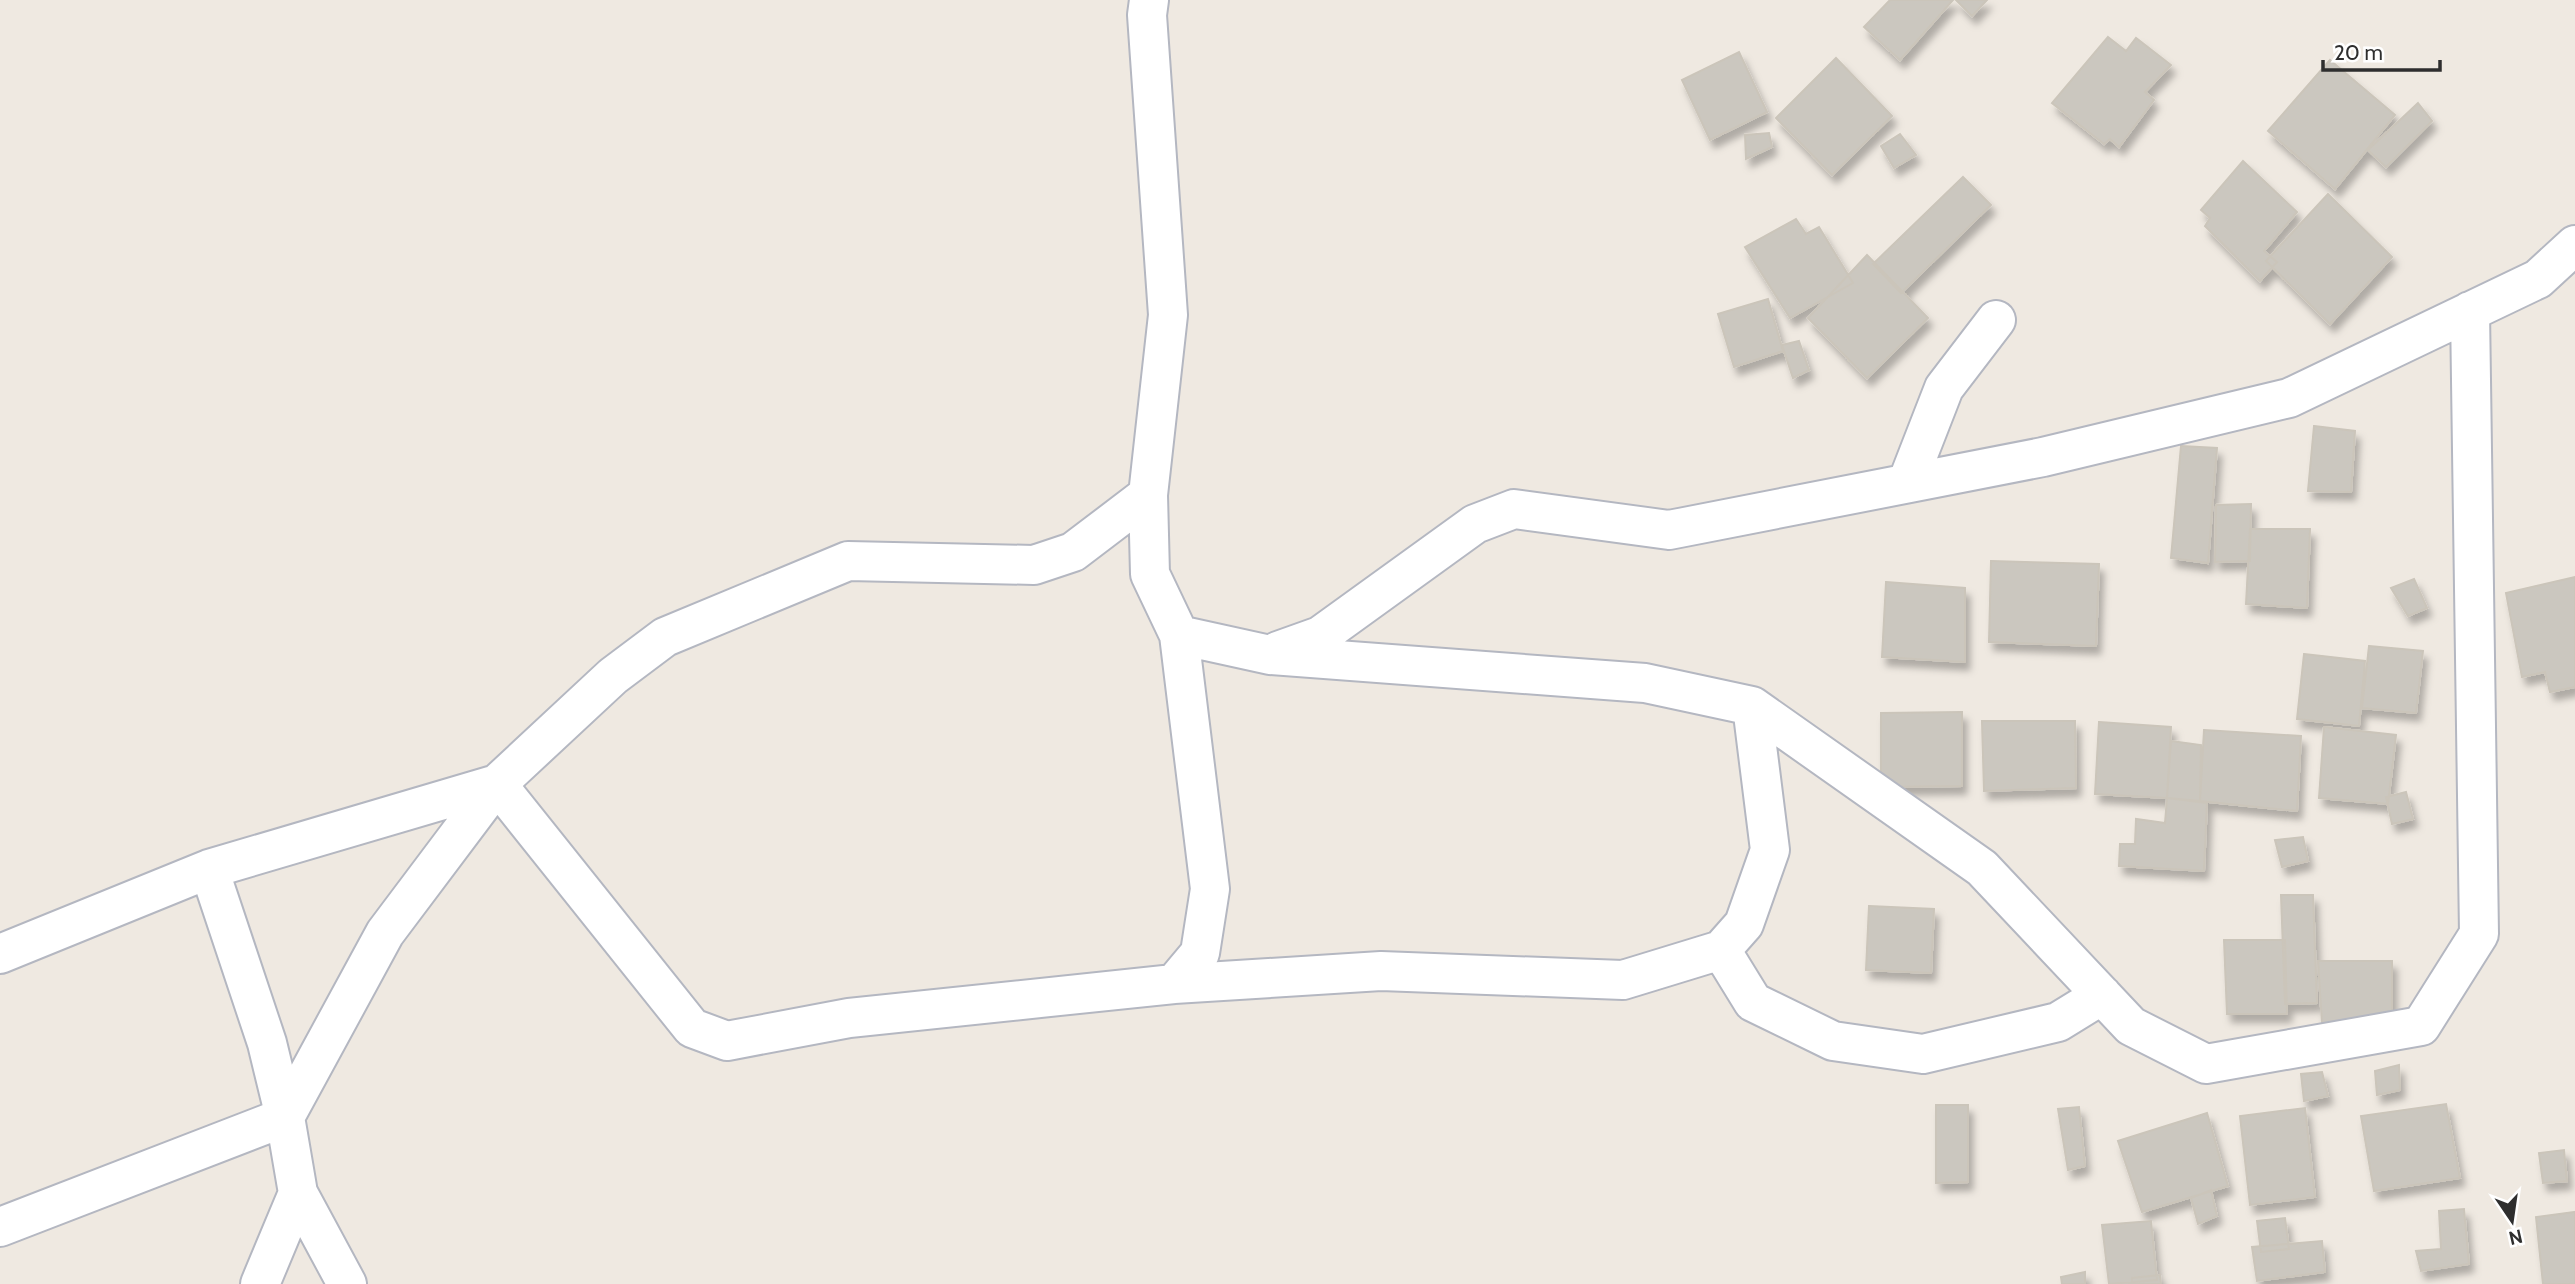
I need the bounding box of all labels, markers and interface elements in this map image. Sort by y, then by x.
scale bar [2323,28,2440,72]
text: 20 m [2334,40,2383,65]
north arrow [2477,1186,2547,1256]
text: N [2507,1224,2525,1250]

